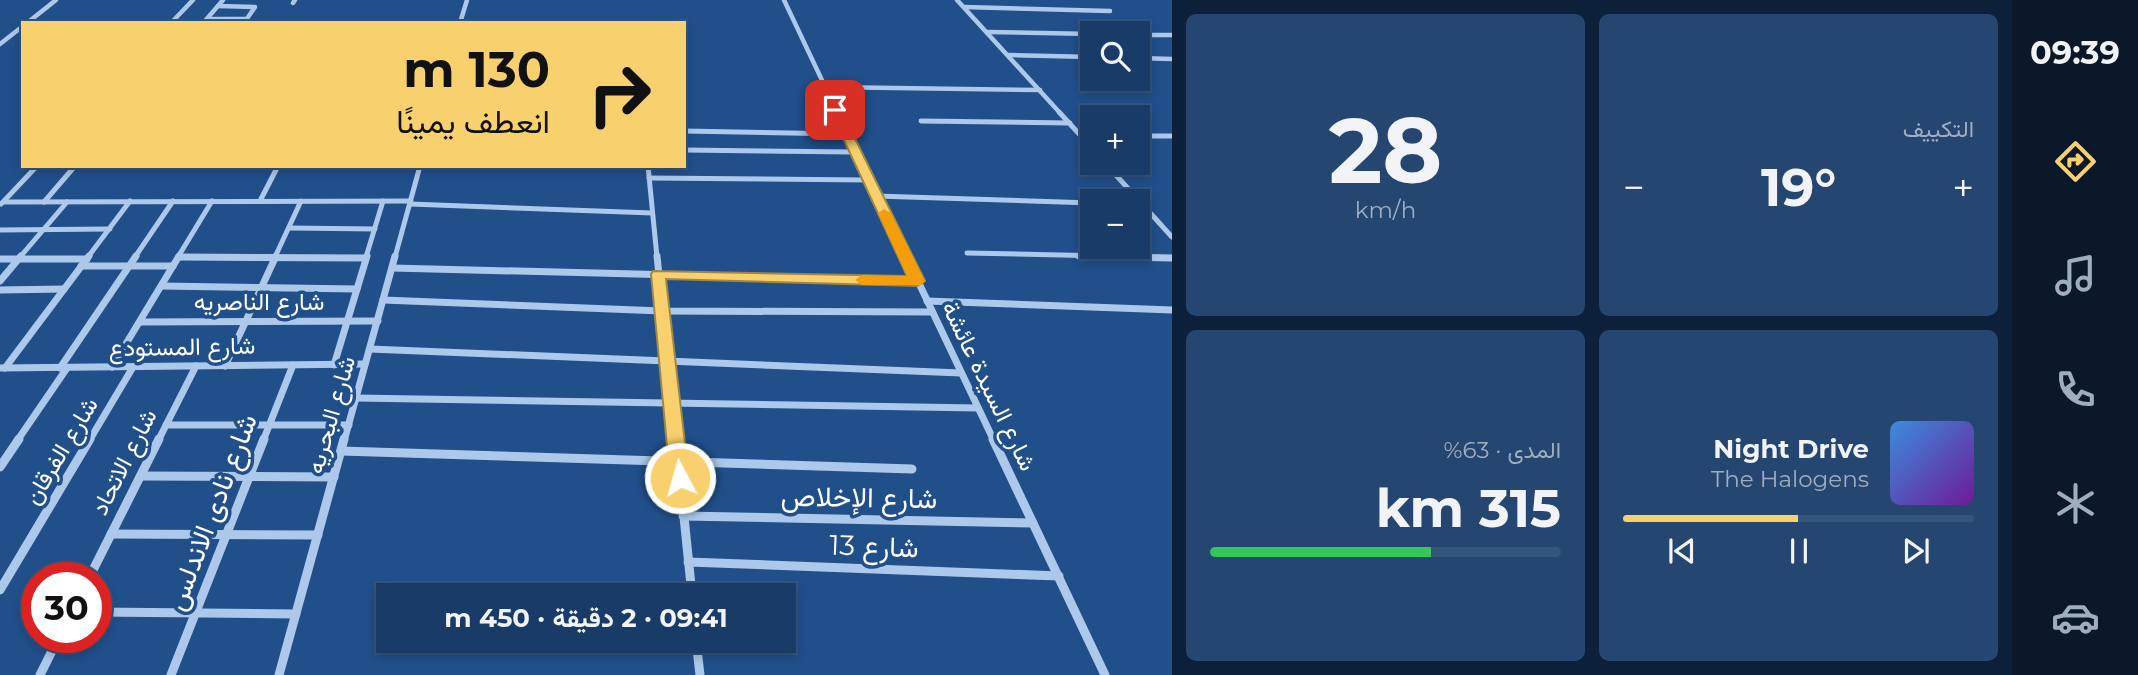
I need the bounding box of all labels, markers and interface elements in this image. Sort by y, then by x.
map controls [1080,21,1150,259]
button: search [1080,21,1150,91]
text: 09:39 [2030,33,2120,72]
text: 130 m [403,40,550,99]
icon: right [574,49,665,140]
pin [805,80,865,140]
icon: arrive [816,91,854,129]
text: 28 [1329,95,1442,206]
text: انعطف يمينًا [396,102,550,141]
button: + [1080,105,1150,175]
text: التكييف [1903,115,1974,143]
icon: directions [2051,137,2100,186]
text: 19° [1761,156,1836,219]
text: − [1623,164,1645,211]
text: + [1952,164,1974,211]
button: − [1080,189,1150,259]
text: km/h [1355,196,1416,224]
icon: music [2051,251,2100,300]
street label: شارع الناصريه [194,287,324,318]
street label: شارع السيدة عائشة [934,296,1043,476]
street label: شارع المستودع [108,331,256,364]
street label: شارع البحريه [300,353,363,478]
icon: phone [2051,365,2100,414]
street label: شارع الفرقان [17,392,106,511]
street label: شارع الاتحاد [84,404,164,521]
street label: شارع نادى الاندلس [158,409,266,616]
text: Night Drive [1713,433,1869,465]
text: المدى · 63% [1443,436,1561,464]
position arrow [643,441,717,515]
text: The Halogens [1711,465,1869,493]
text: 315 km [1376,477,1561,540]
street label: شارع الإخلاص [780,479,938,517]
icon: climate [2051,479,2100,528]
street label: شارع 13 [829,527,919,567]
icon: previous [1663,532,1701,570]
icon: pause [1780,532,1818,570]
icon: next [1897,532,1935,570]
speed limit sign: 30 [21,562,112,653]
icon: car [2051,593,2100,642]
text: 09:41 · 2 دقيقة · 450 m [444,602,728,634]

